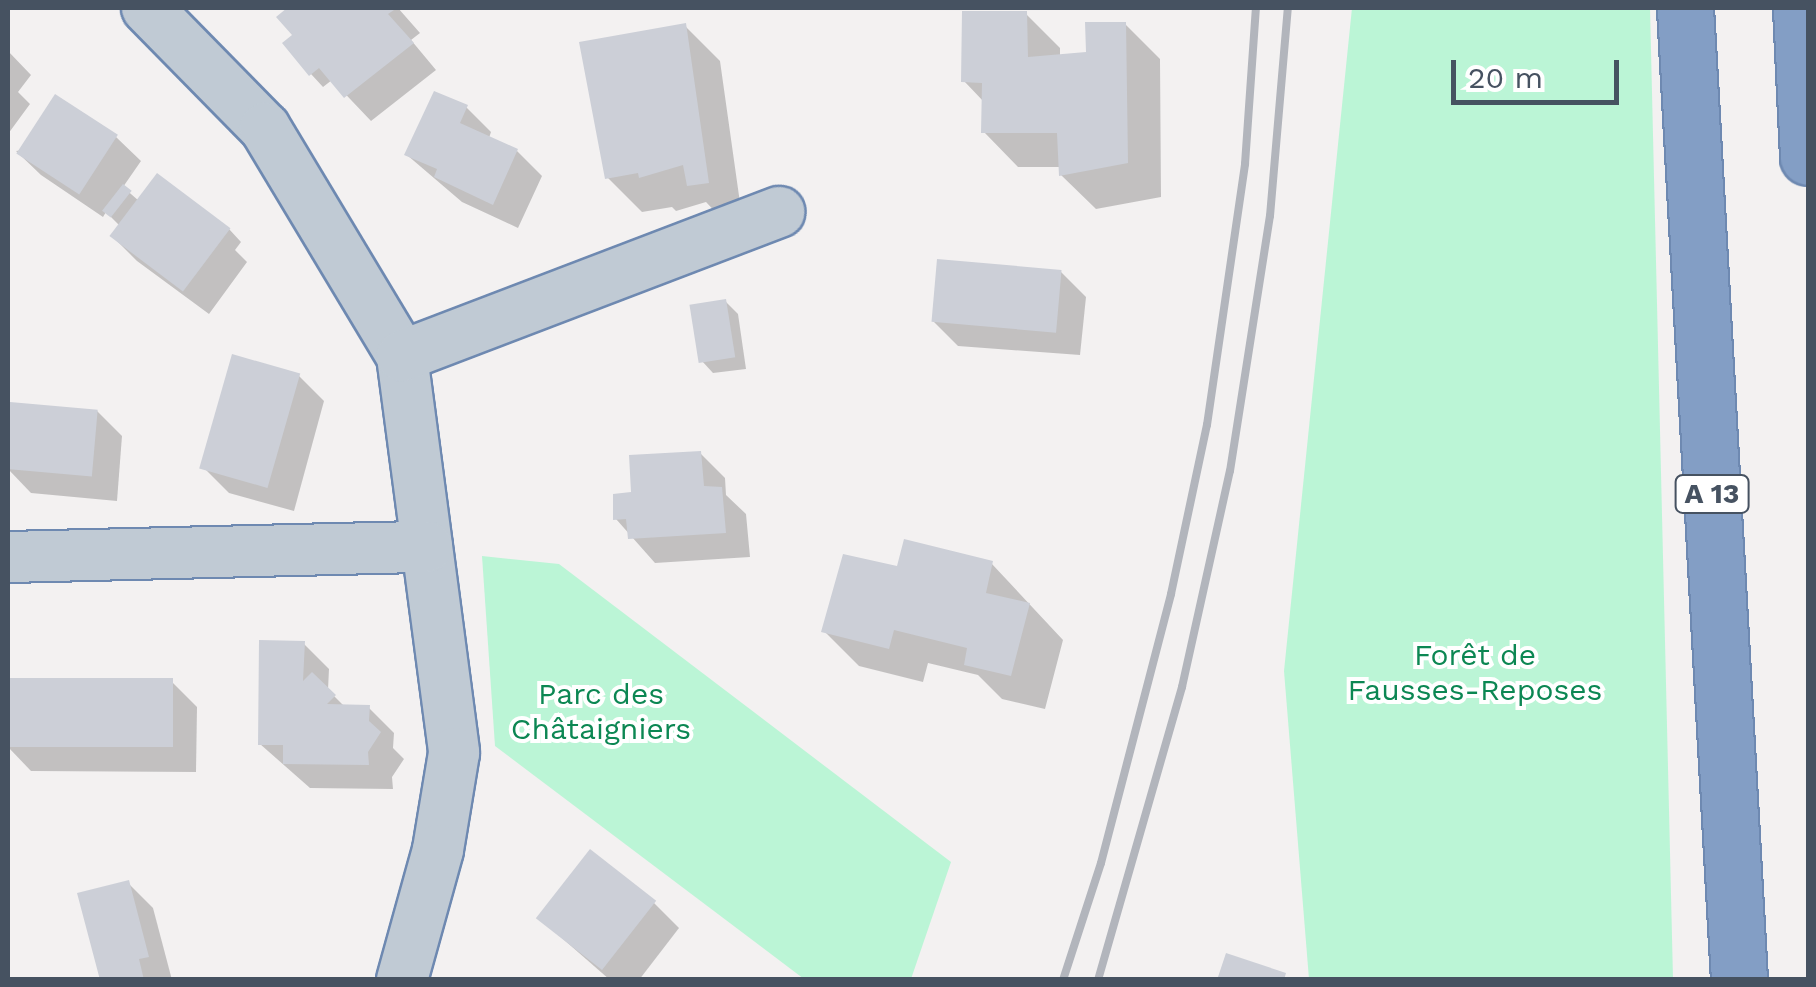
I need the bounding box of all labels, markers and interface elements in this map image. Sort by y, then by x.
scale bar [1456,40,1624,102]
text: 20 m [1468,60,1543,95]
road number: A 13 [1672,471,1752,517]
park label: Forêt de Fausses-Reposes [1348,637,1602,708]
park label: Parc des Châtaigniers [511,676,691,746]

